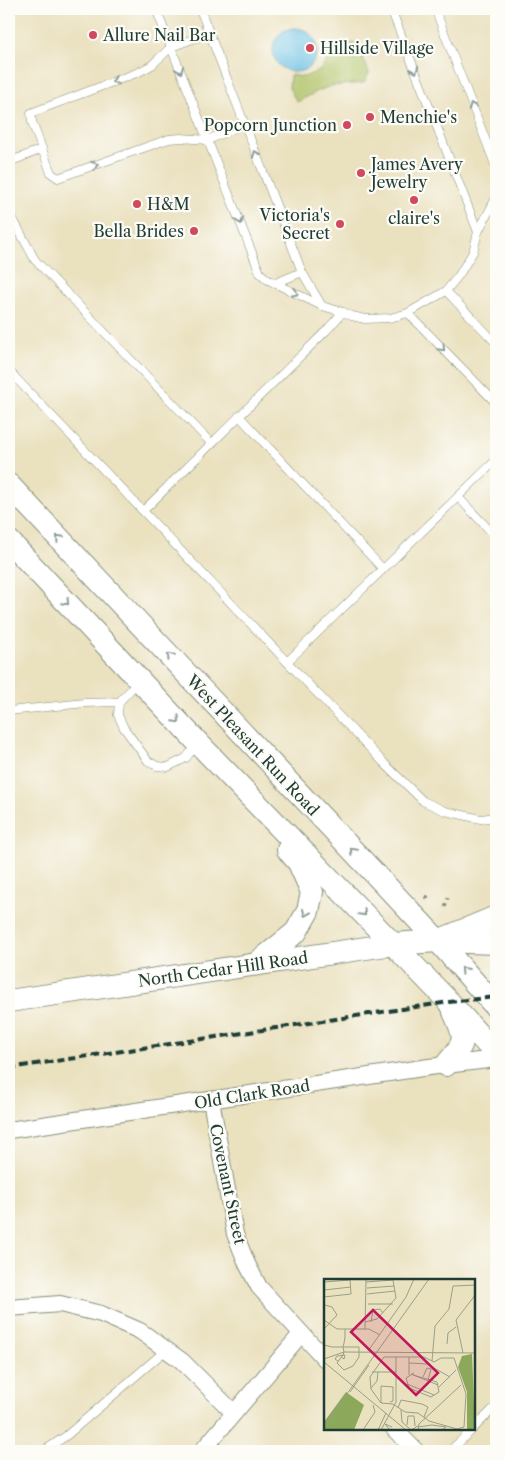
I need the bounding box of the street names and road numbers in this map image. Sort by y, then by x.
street label: West Pleasant Run Road [182,670,324,820]
street label: North Cedar Hill Road [137,947,309,991]
street label: Old Clark Road [193,1075,312,1113]
street label: Covenant Street [205,1122,251,1246]

